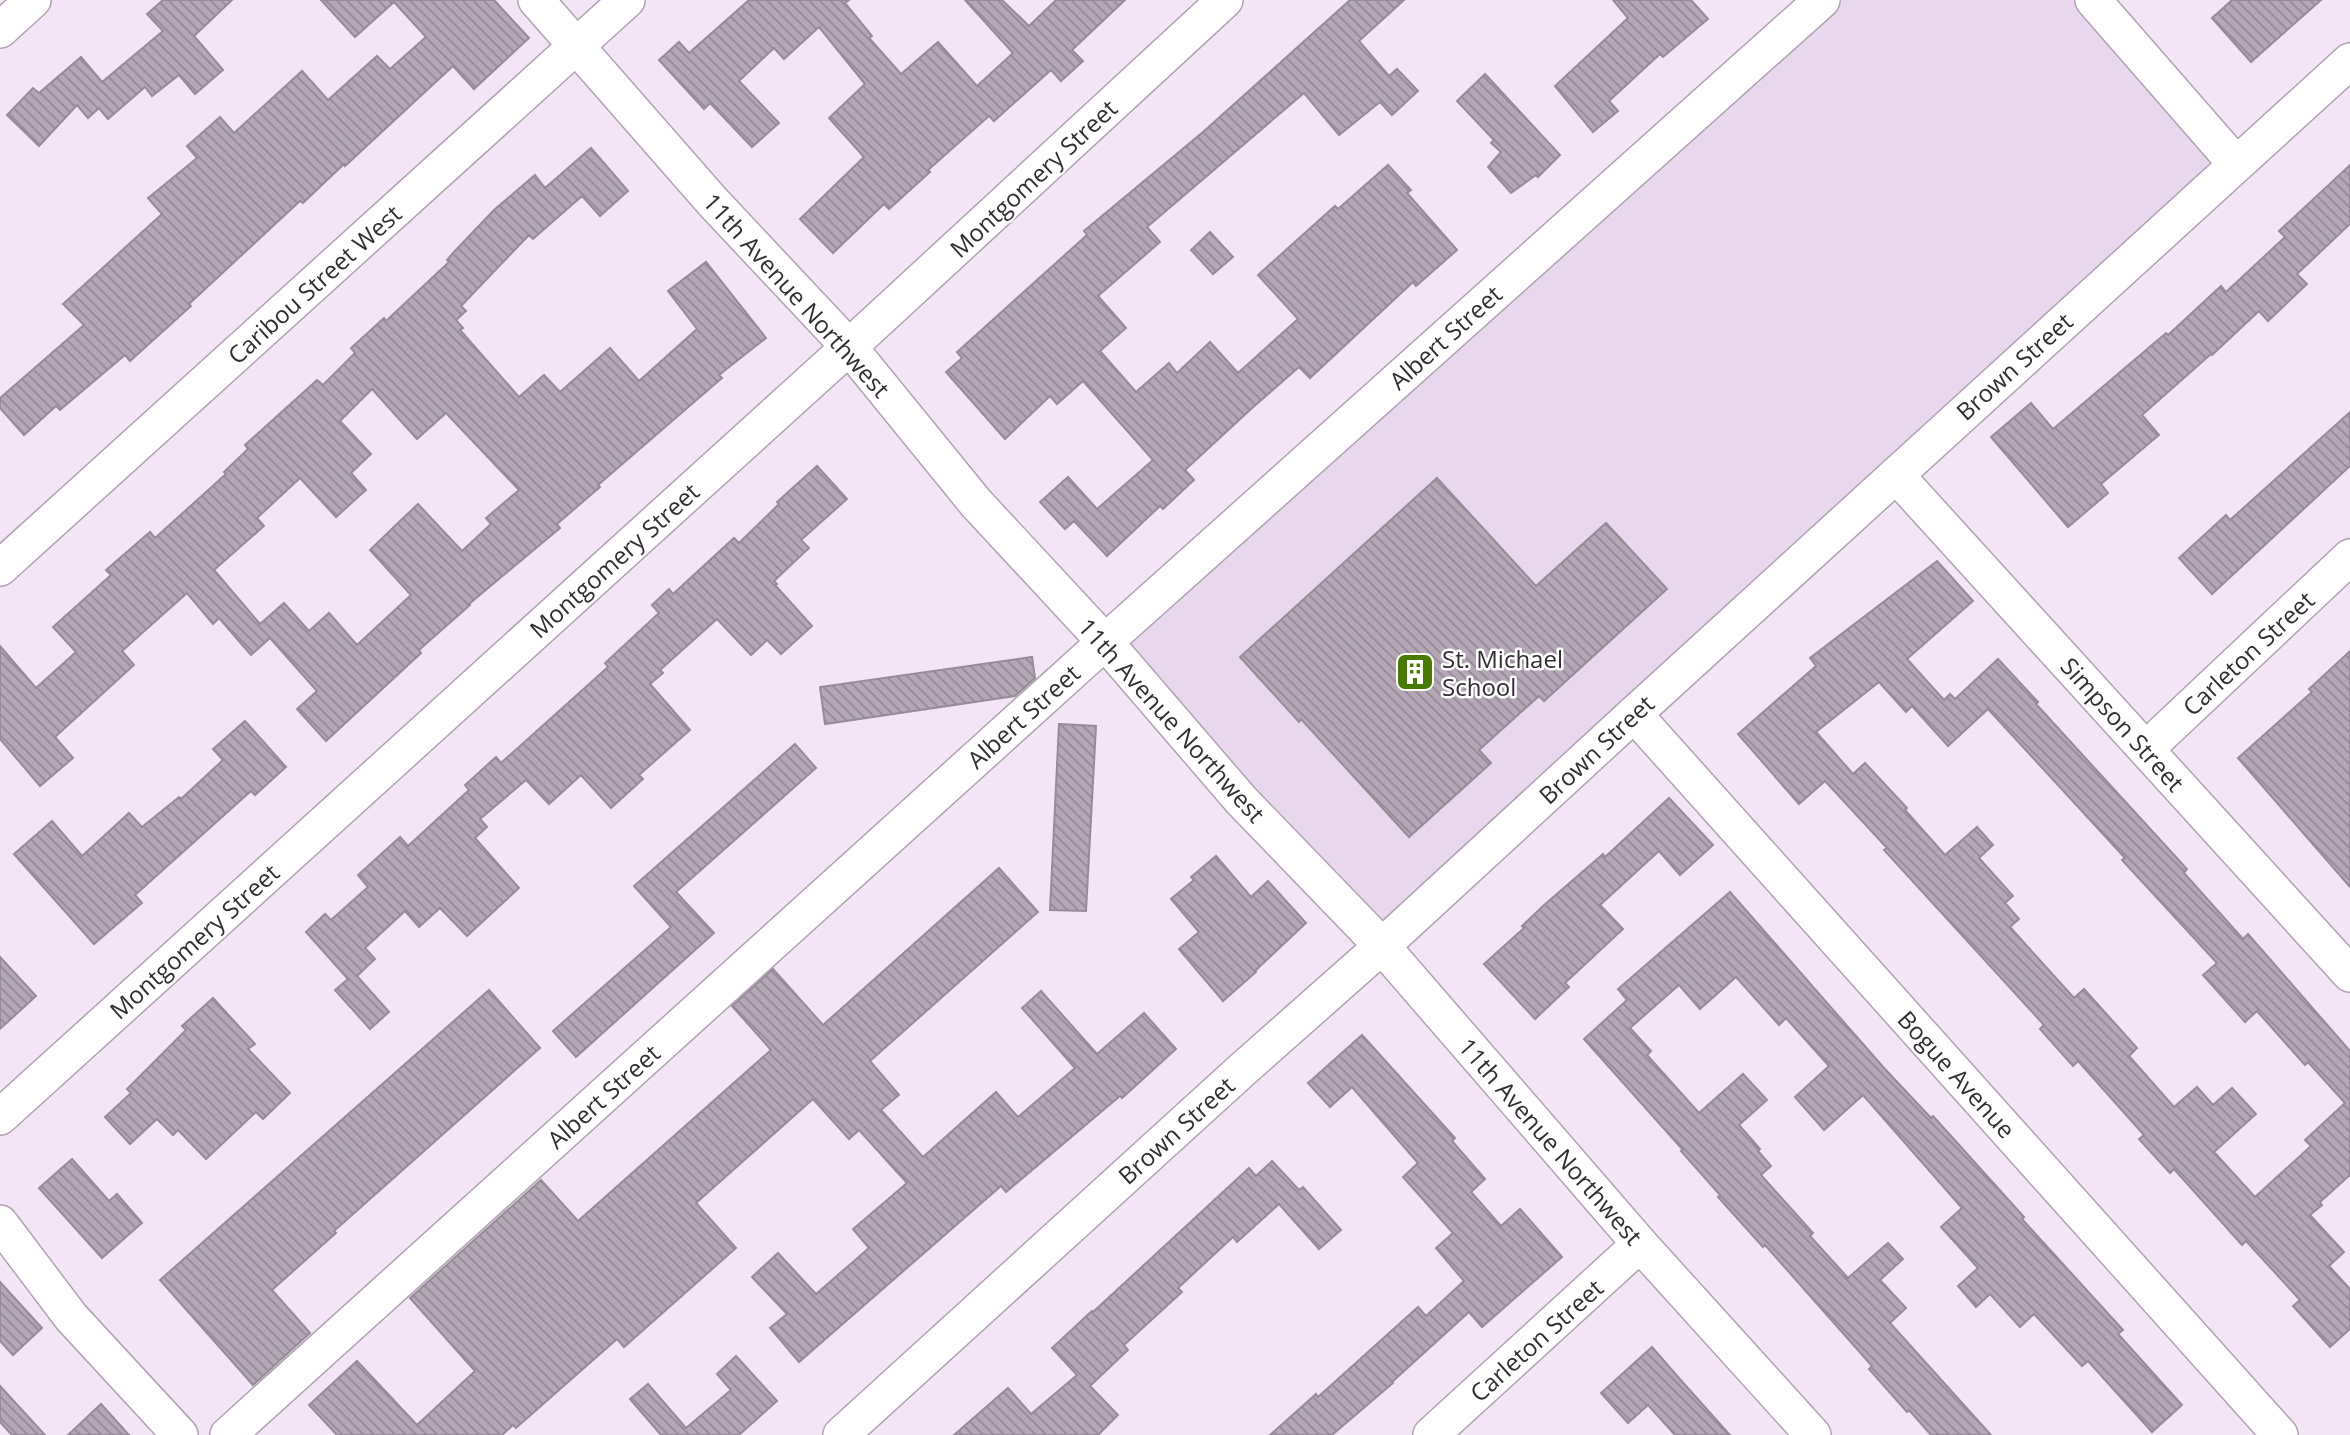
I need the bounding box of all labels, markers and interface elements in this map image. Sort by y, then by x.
street label: Montgomery Street [942,92,1124,264]
street label: 11th Avenue Northwest [696,186,898,404]
street label: Caribou Street West [220,197,408,371]
street label: Albert Street [1382,278,1508,396]
street label: Brown Street [1949,305,2079,427]
street label: Montgomery Street [522,475,706,645]
street label: Carleton Street [2175,583,2321,723]
street label: 11th Avenue Northwest [1071,611,1273,829]
place label: St. Michael School [1442,642,1563,703]
street label: Simpson Street [2054,650,2192,798]
building icon: St. Michael School [1394,651,1436,693]
street label: Albert Street [960,657,1086,775]
street label: Brown Street [1531,687,1661,811]
street label: Montgomery Street [102,856,286,1026]
street label: Bogue Avenue [1891,1003,2023,1145]
street label: 11th Avenue Northwest [1452,1030,1650,1252]
street label: Albert Street [540,1037,666,1155]
street label: Brown Street [1111,1069,1241,1191]
street label: Carleton Street [1462,1271,1610,1409]

